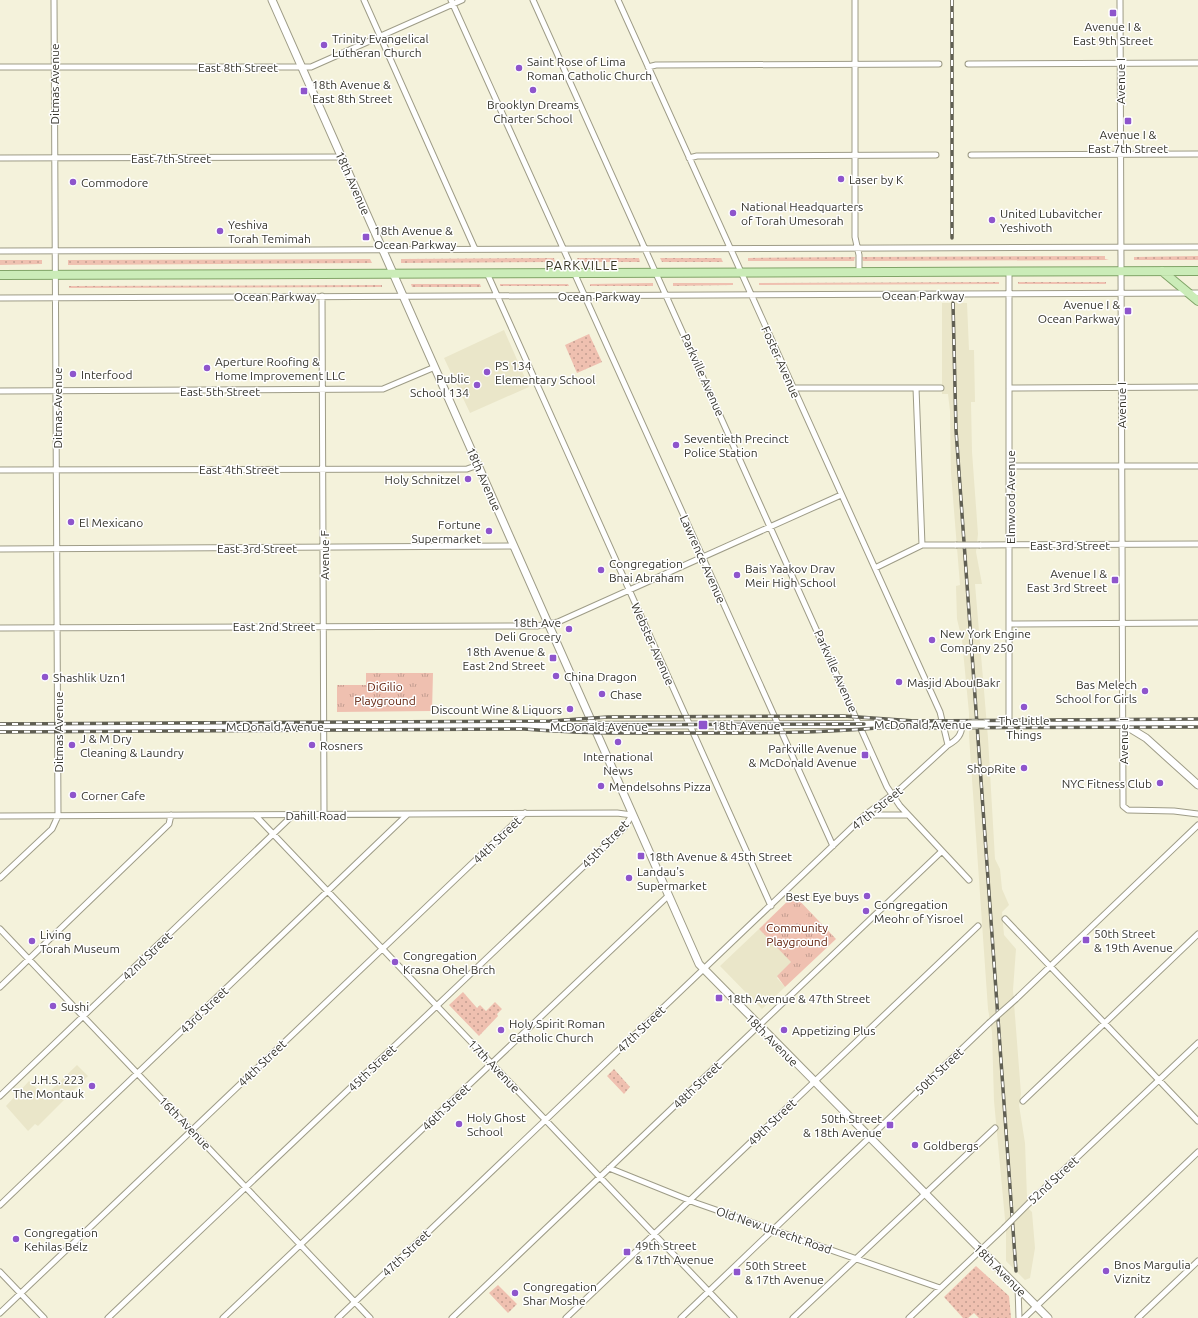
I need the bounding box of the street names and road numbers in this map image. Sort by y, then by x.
street label: Ditmas Avenue [48,43,61,125]
street label: Avenue I [1114,58,1127,104]
street label: East 8th Street [198,61,278,74]
street label: 18th Avenue [333,149,373,217]
street label: East 7th Street [131,152,211,165]
street label: Ocean Parkway [882,289,964,302]
street label: Ocean Parkway [234,290,316,303]
street label: Ocean Parkway [558,290,640,303]
street label: Foster Avenue [759,324,803,400]
street label: Parkville Avenue [679,332,727,418]
street label: Ditmas Avenue [51,367,64,449]
street label: Avenue I [1115,382,1128,428]
street label: East 5th Street [180,385,260,398]
street label: 18th Avenue [464,445,504,513]
street label: Elmwood Avenue [1004,450,1017,544]
street label: East 4th Street [199,463,279,476]
street label: Lawrence Avenue [678,513,728,605]
street label: Avenue F [318,530,331,580]
street label: East 3rd Street [1030,539,1110,552]
street label: East 3rd Street [217,542,297,555]
street label: Webster Avenue [629,601,677,687]
street label: East 2nd Street [233,620,316,633]
street label: Parkville Avenue [812,628,860,714]
street label: Ditmas Avenue [52,691,65,773]
street label: McDonald Avenue [874,718,972,731]
street label: Avenue I [1117,718,1130,764]
street label: McDonald Avenue [226,720,324,733]
street label: McDonald Avenue [550,720,648,733]
street label: 47th Street [849,783,905,832]
street label: Dahill Road [285,809,347,822]
street label: 44th Street [470,814,524,866]
street label: 45th Street [579,817,631,871]
street label: 42nd Street [120,929,175,983]
street label: 43rd Street [177,984,231,1036]
street label: 47th Street [614,1003,668,1055]
street label: 18th Avenue [743,1011,801,1069]
street label: 44th Street [235,1037,289,1089]
street label: 17th Avenue [466,1037,522,1095]
street label: 45th Street [345,1042,399,1094]
street label: 50th Street [912,1045,966,1097]
street label: 48th Street [670,1059,724,1111]
street label: 46th Street [419,1081,473,1133]
street label: 16th Avenue [157,1094,213,1152]
street label: 49th Street [745,1096,799,1148]
street label: 52nd Street [1025,1153,1081,1206]
street label: Old New Utrecht Road [715,1204,833,1256]
street label: 47th Street [379,1227,433,1279]
street label: 18th Avenue [971,1241,1029,1299]

